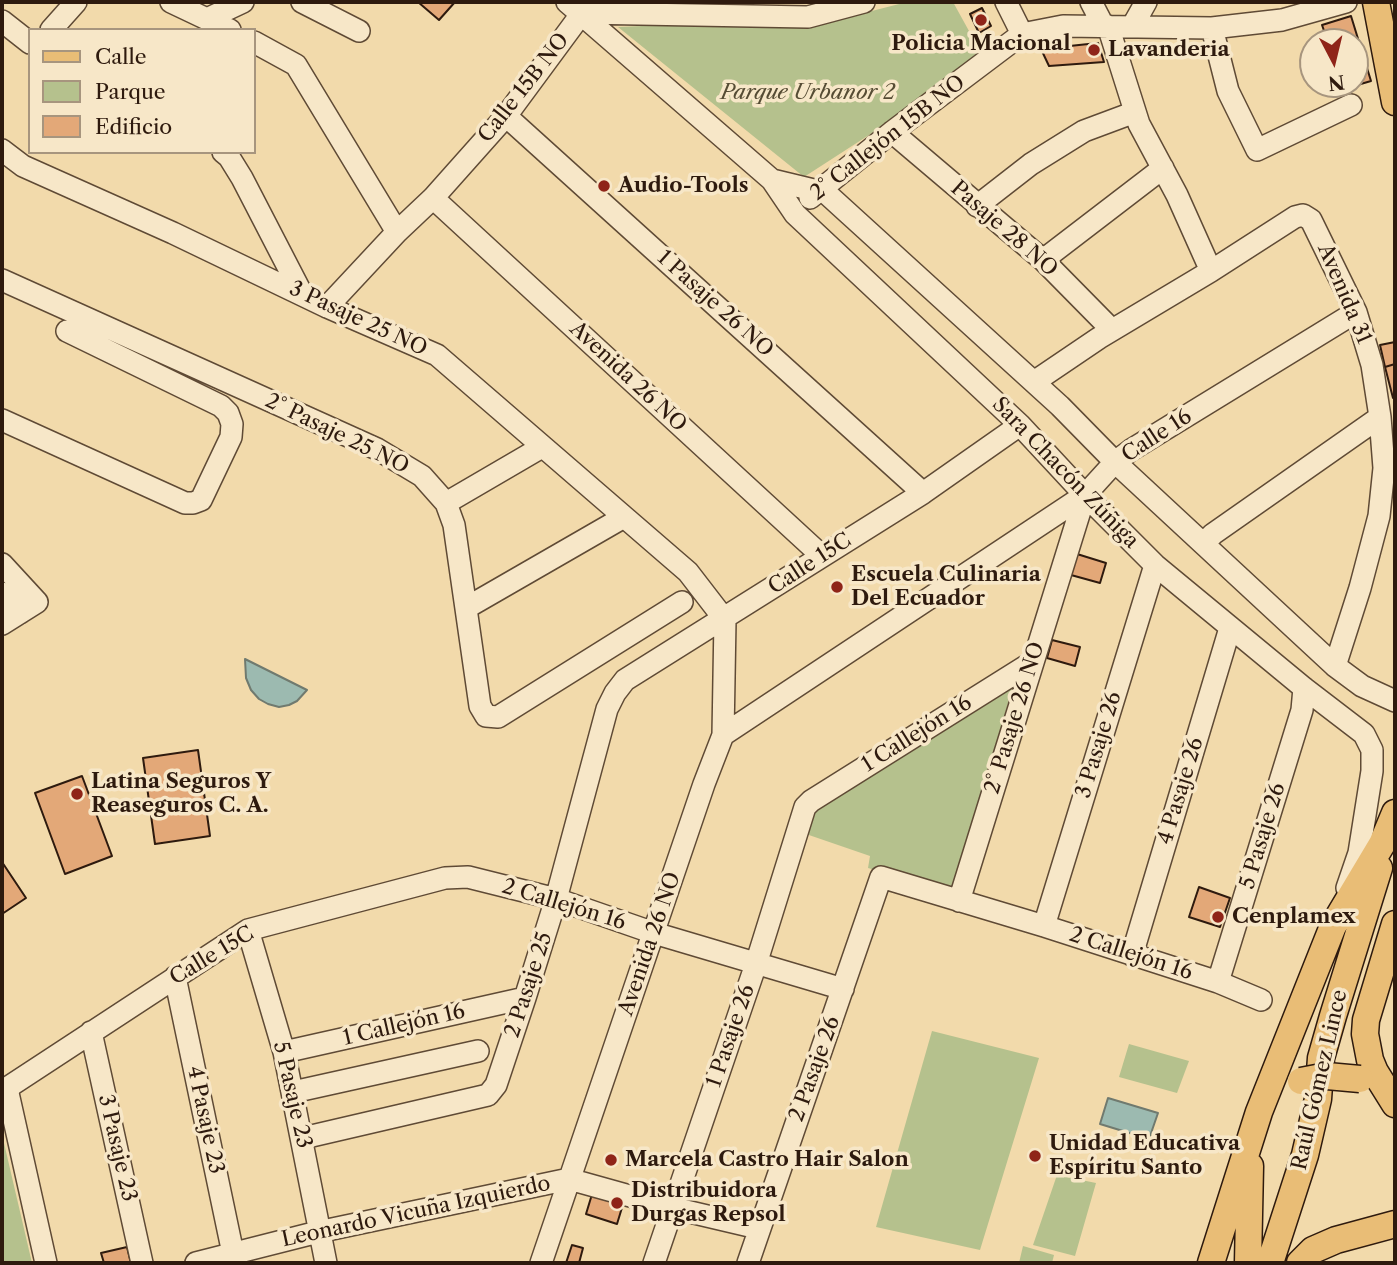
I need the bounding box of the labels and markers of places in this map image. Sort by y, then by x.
marker: Policia Macional [973,12,989,28]
place label: Policia Macional [891,31,1071,57]
place label: Lavanderia [1108,37,1230,63]
marker: Lavanderia [1086,42,1102,58]
place label: Audio-Tools [618,173,749,199]
marker: Audio-Tools [596,178,612,194]
place label: Escuela Culinaria Del Ecuador [851,562,1041,612]
marker: Escuela Culinaria Del Ecuador [829,579,845,595]
place label: Latina Seguros Y Reaseguros C. A. [91,769,271,819]
marker: Latina Seguros Y Reaseguros C. A. [69,786,85,802]
place label: Cenplamex [1232,904,1356,930]
marker: Cenplamex [1210,909,1226,925]
place label: Unidad Educativa Espíritu Santo [1049,1131,1240,1181]
place label: Marcela Castro Hair Salon [625,1147,909,1173]
marker: Unidad Educativa Espíritu Santo [1027,1148,1043,1164]
marker: Marcela Castro Hair Salon [603,1152,619,1168]
place label: Distribuidora Durgas Repsol [631,1178,786,1228]
marker: Distribuidora Durgas Repsol [609,1195,625,1211]

